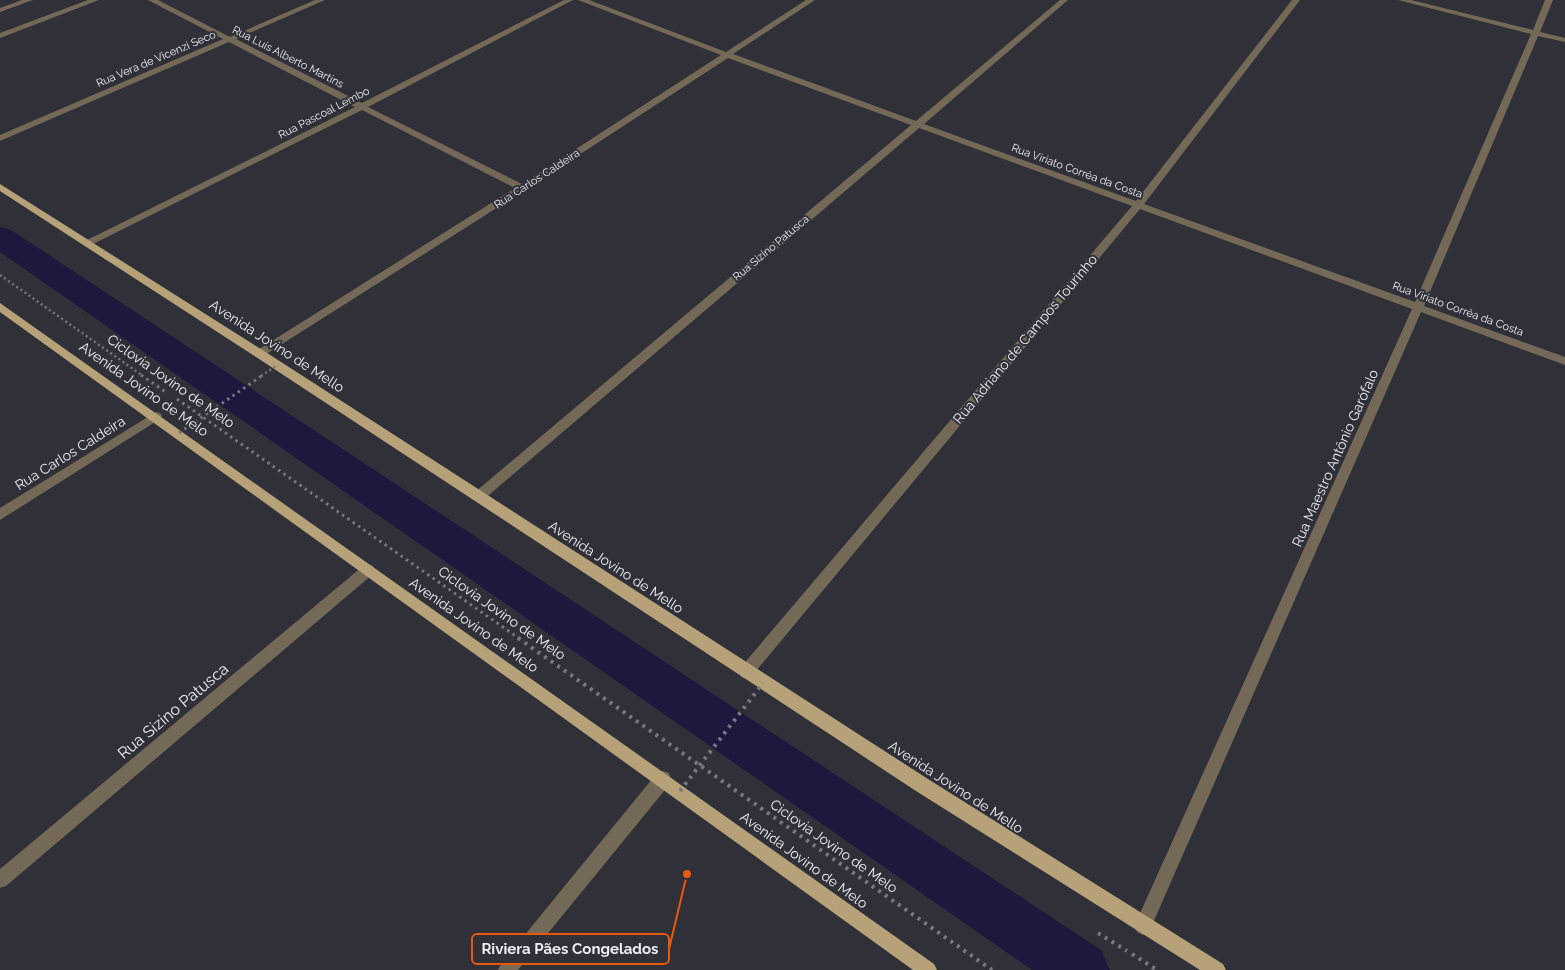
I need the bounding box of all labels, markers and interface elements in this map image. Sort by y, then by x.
street label: Rua Luís Alberto Martins [230,23,346,91]
street label: Rua Vera de Vicenzi Seco [94,28,218,90]
street label: Rua Pascoal Lembo [276,84,372,142]
street label: Rua Viriato Corrêa da Costa [1010,141,1144,201]
street label: Rua Carlos Caldeira [492,146,582,212]
street label: Rua Sizino Patusca [730,212,812,284]
street label: Rua Adriano de Campos Tourinho [950,251,1100,427]
street label: Rua Viriato Corrêa da Costa [1391,279,1525,339]
street label: Avenida Jovino de Mello [207,296,347,396]
street label: Ciclovia Jovino de Melo [104,331,238,431]
street label: Avenida Jovino de Melo [77,338,211,440]
street label: Rua Maestro Antônio Garófalo [1289,367,1381,549]
street label: Rua Carlos Caldeira [12,413,128,493]
street label: Avenida Jovino de Mello [546,517,686,617]
street label: Ciclovia Jovino de Melo [435,563,569,663]
street label: Avenida Jovino de Melo [407,574,541,676]
street label: Rua Sizino Patusca [114,659,232,763]
street label: Avenida Jovino de Mello [886,737,1026,837]
street label: Ciclovia Jovino de Melo [767,796,901,896]
street label: Avenida Jovino de Melo [737,808,871,912]
callout: Riviera Pães Congelados [472,934,669,964]
text: Riviera Pães Congelados [481,940,659,958]

